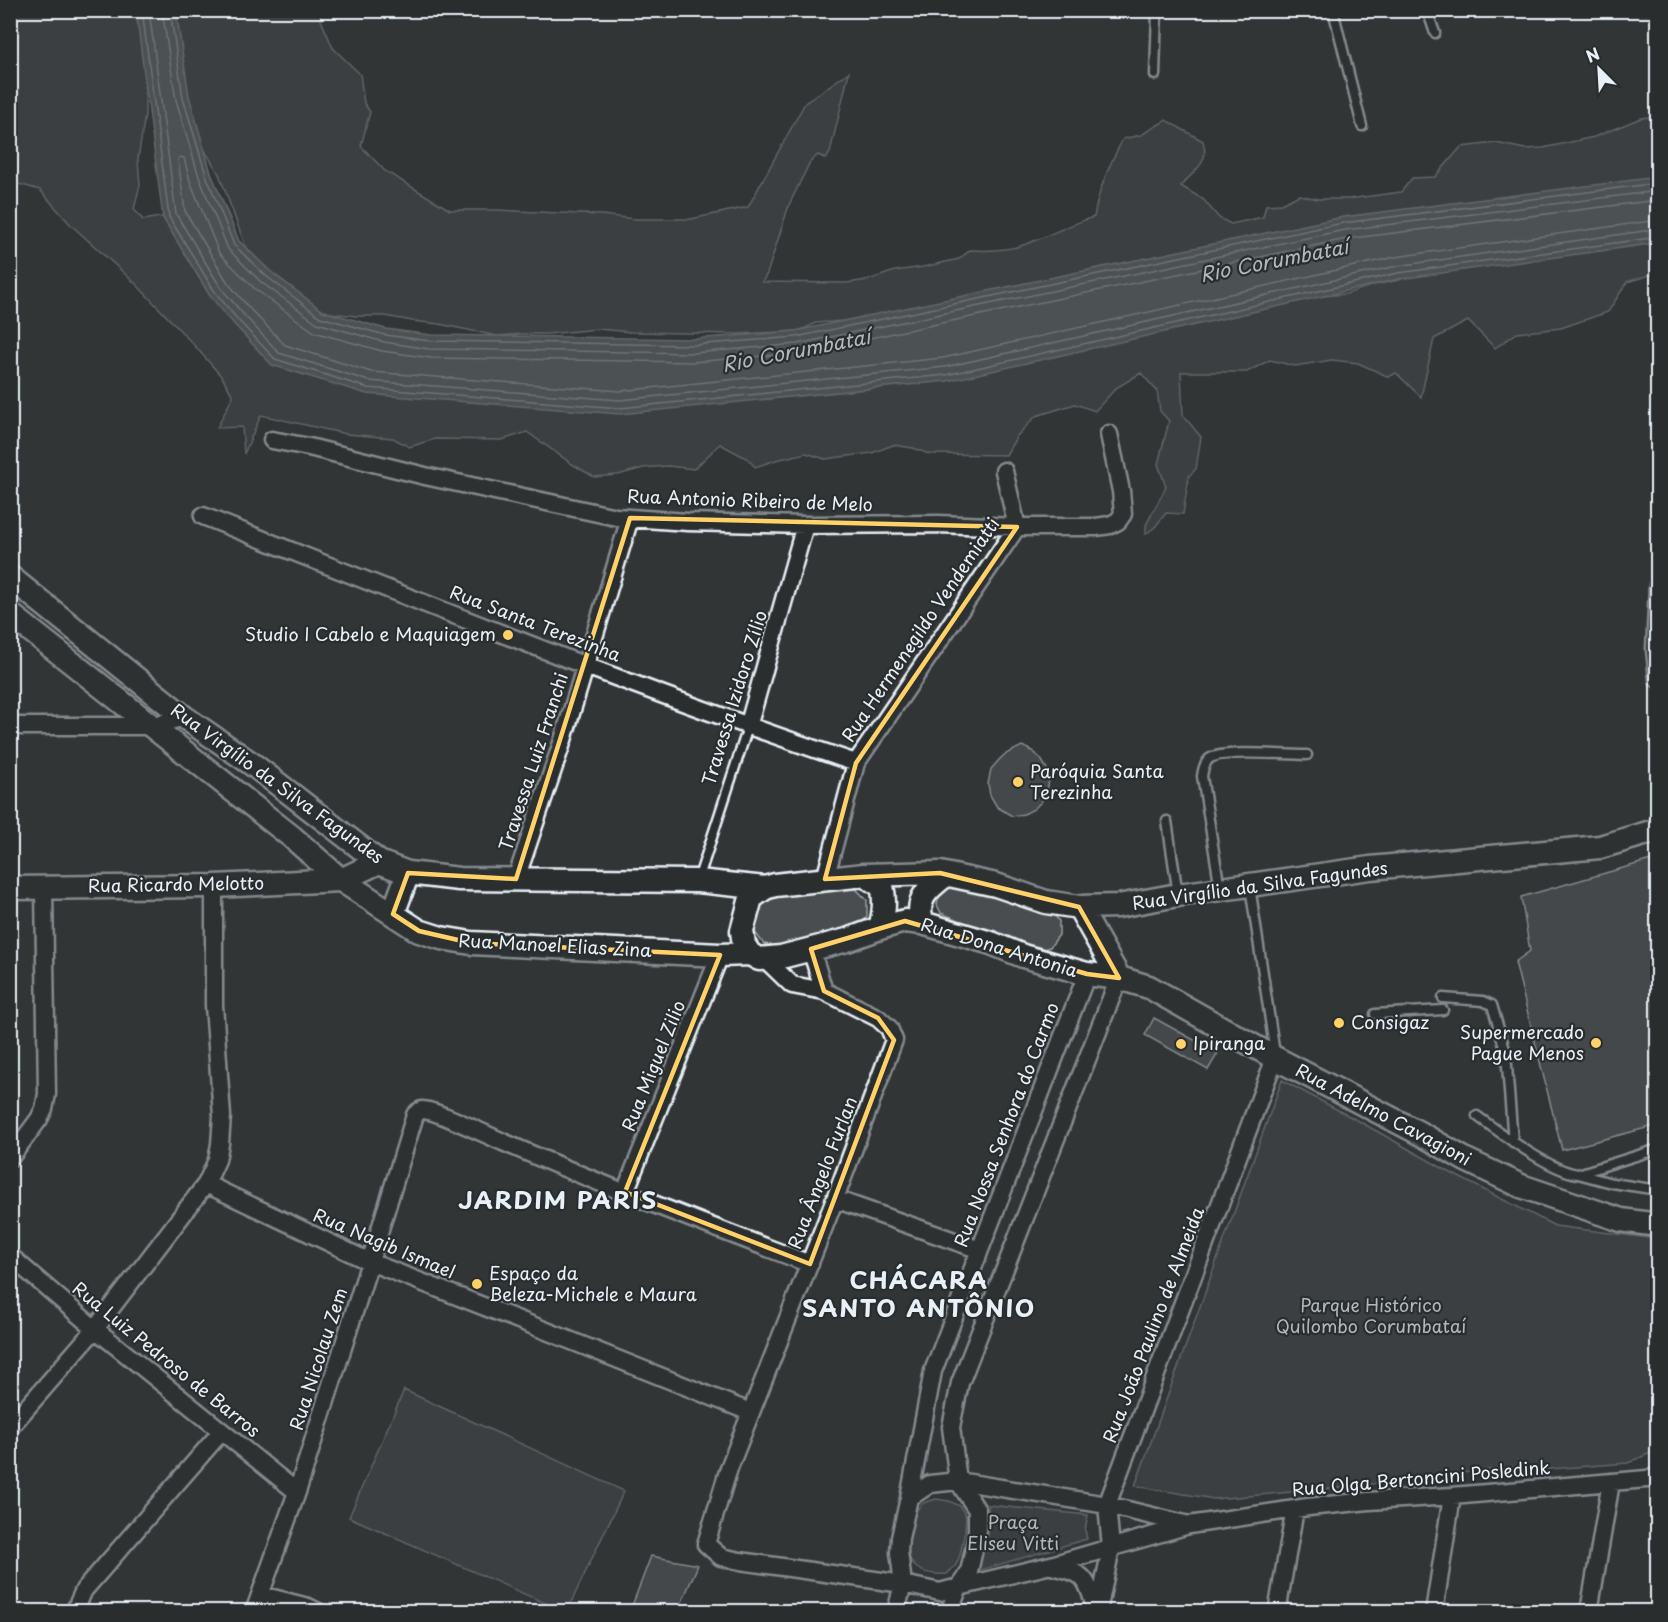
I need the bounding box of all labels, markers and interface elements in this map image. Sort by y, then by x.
north arrow [1569,39,1629,99]
text: N [1582,41,1603,68]
water label: Rio Corumbataí [1197,230,1355,289]
water label: Rio Corumbataí [719,320,877,379]
street label: Rua Antonio Ribeiro de Melo [627,482,873,517]
street label: Rua Hermenegildo Vendemiatti [834,512,1005,747]
street label: Rua Santa Terezinha [446,578,626,668]
street label: Travessa Izidoro Zílio [694,607,773,788]
place label: Studio I Cabelo e Maquiagem [245,620,496,647]
marker: Studio I Cabelo e Maquiagem [501,628,515,642]
street label: Travessa Luiz Franchi [491,669,574,854]
street label: Rua Virgílio da Silva Fagundes [166,696,390,869]
place label: Paróquia Santa Terezinha [1030,757,1164,805]
marker: Paróquia Santa Terezinha [1011,775,1025,789]
street label: Rua Virgílio da Silva Fagundes [1130,853,1389,916]
street label: Rua Ricardo Melotto [88,868,264,899]
street label: Rua Dona Antonia [918,910,1081,983]
street label: Rua Manoel Elias Zina [458,926,653,963]
street label: Rua Miguel Zilio [614,996,691,1135]
street label: Rua Nossa Senhora do Carmo [946,998,1065,1251]
place label: Consigaz [1351,1008,1430,1035]
marker: Consigaz [1332,1016,1346,1030]
place label: Supermercado Pague Menos [1460,1018,1584,1066]
place label: Ipiranga [1193,1029,1266,1056]
marker: Supermercado Pague Menos [1589,1036,1603,1050]
marker: Ipiranga [1174,1037,1188,1051]
street label: Rua Adelmo Cavagioni [1291,1056,1476,1171]
street label: Rua Ângelo Furlan [780,1092,863,1253]
district label: JARDIM PARIS [458,1181,658,1217]
street label: Rua Nagib Ismael [309,1201,460,1285]
street label: Rua João Paulino de Almeida [1095,1202,1210,1446]
place label: Espaço da Beleza-Michele e Maura [489,1259,697,1307]
district label: CHÁCARA SANTO ANTÔNIO [802,1261,1036,1325]
street label: Rua Luiz Pedroso de Barros [67,1274,267,1443]
marker: Espaço da Beleza-Michele e Maura [470,1277,484,1291]
street label: Rua Nicolau Zem [282,1284,353,1433]
park label: Parque Histórico Quilombo Corumbataí [1276,1291,1467,1339]
street label: Rua Olga Bertoncini Posledink [1291,1453,1551,1502]
park label: Praça Eliseu Vitti [967,1508,1059,1556]

